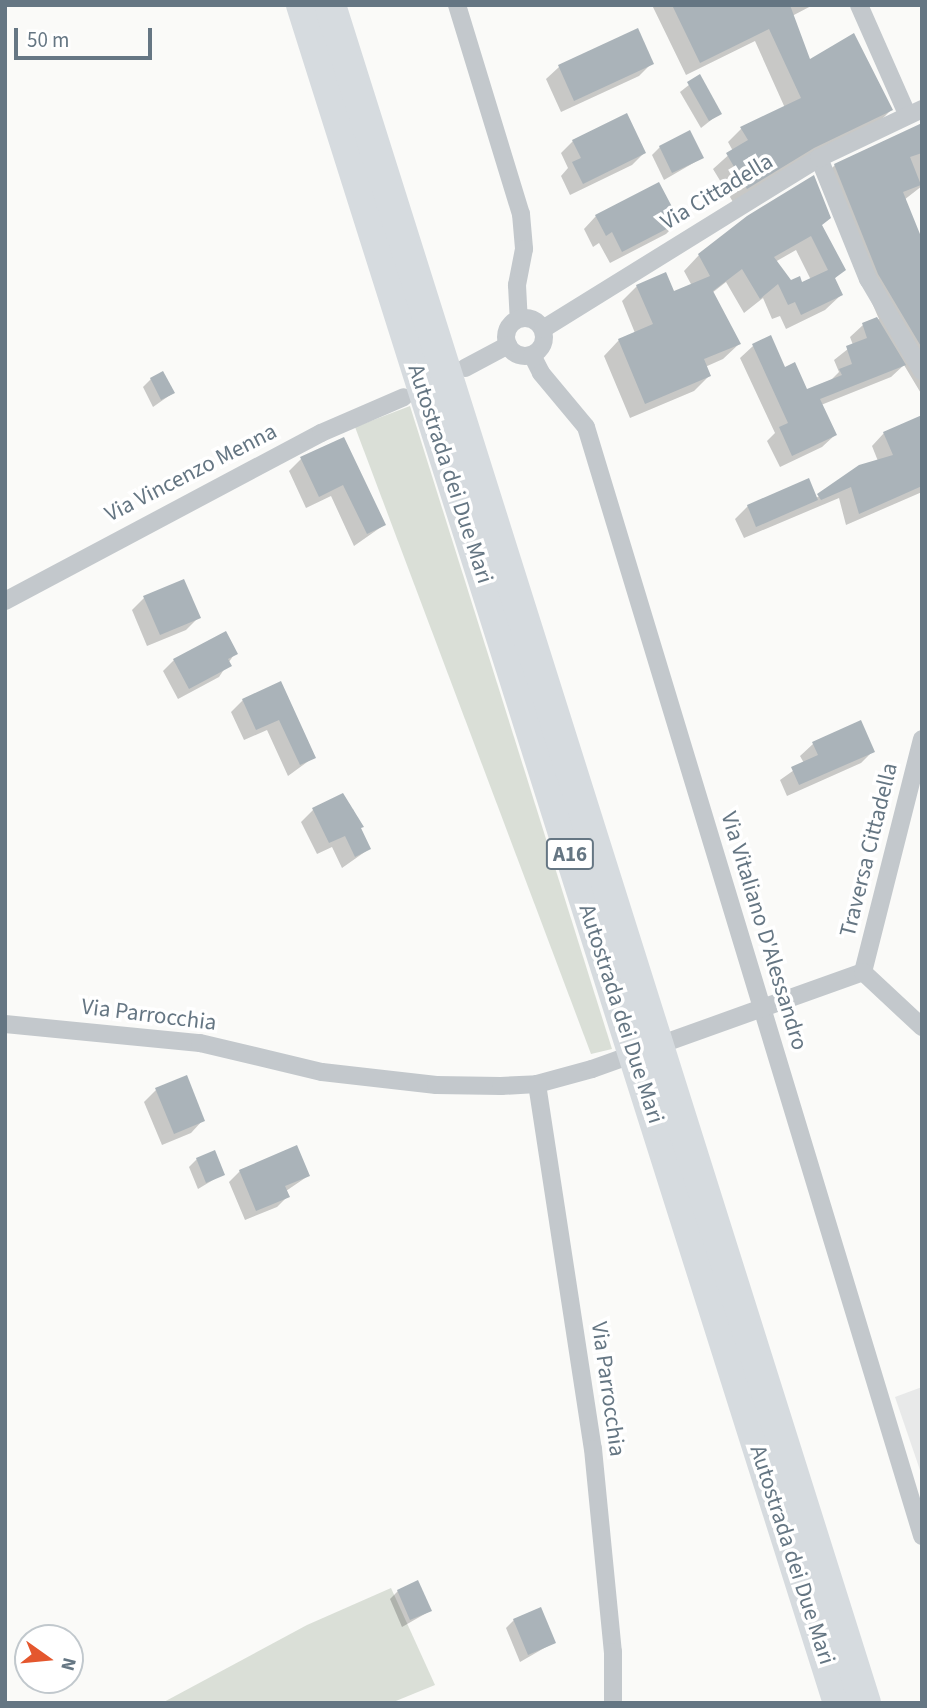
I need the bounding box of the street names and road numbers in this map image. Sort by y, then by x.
street label: Via Cittadella [656,148,778,236]
street label: Autostrada dei Due Mari [402,361,498,587]
street label: Via Vincenzo Menna [100,418,282,528]
street label: Traversa Cittadella [834,760,904,940]
street label: Via Vitaliano D'Alessandro [715,809,813,1053]
road number: A16 [546,836,594,872]
street label: Autostrada dei Due Mari [573,901,669,1127]
street label: Via Parrocchia [80,993,218,1037]
street label: Via Parrocchia [585,1320,631,1458]
street label: Autostrada dei Due Mari [744,1442,840,1668]

